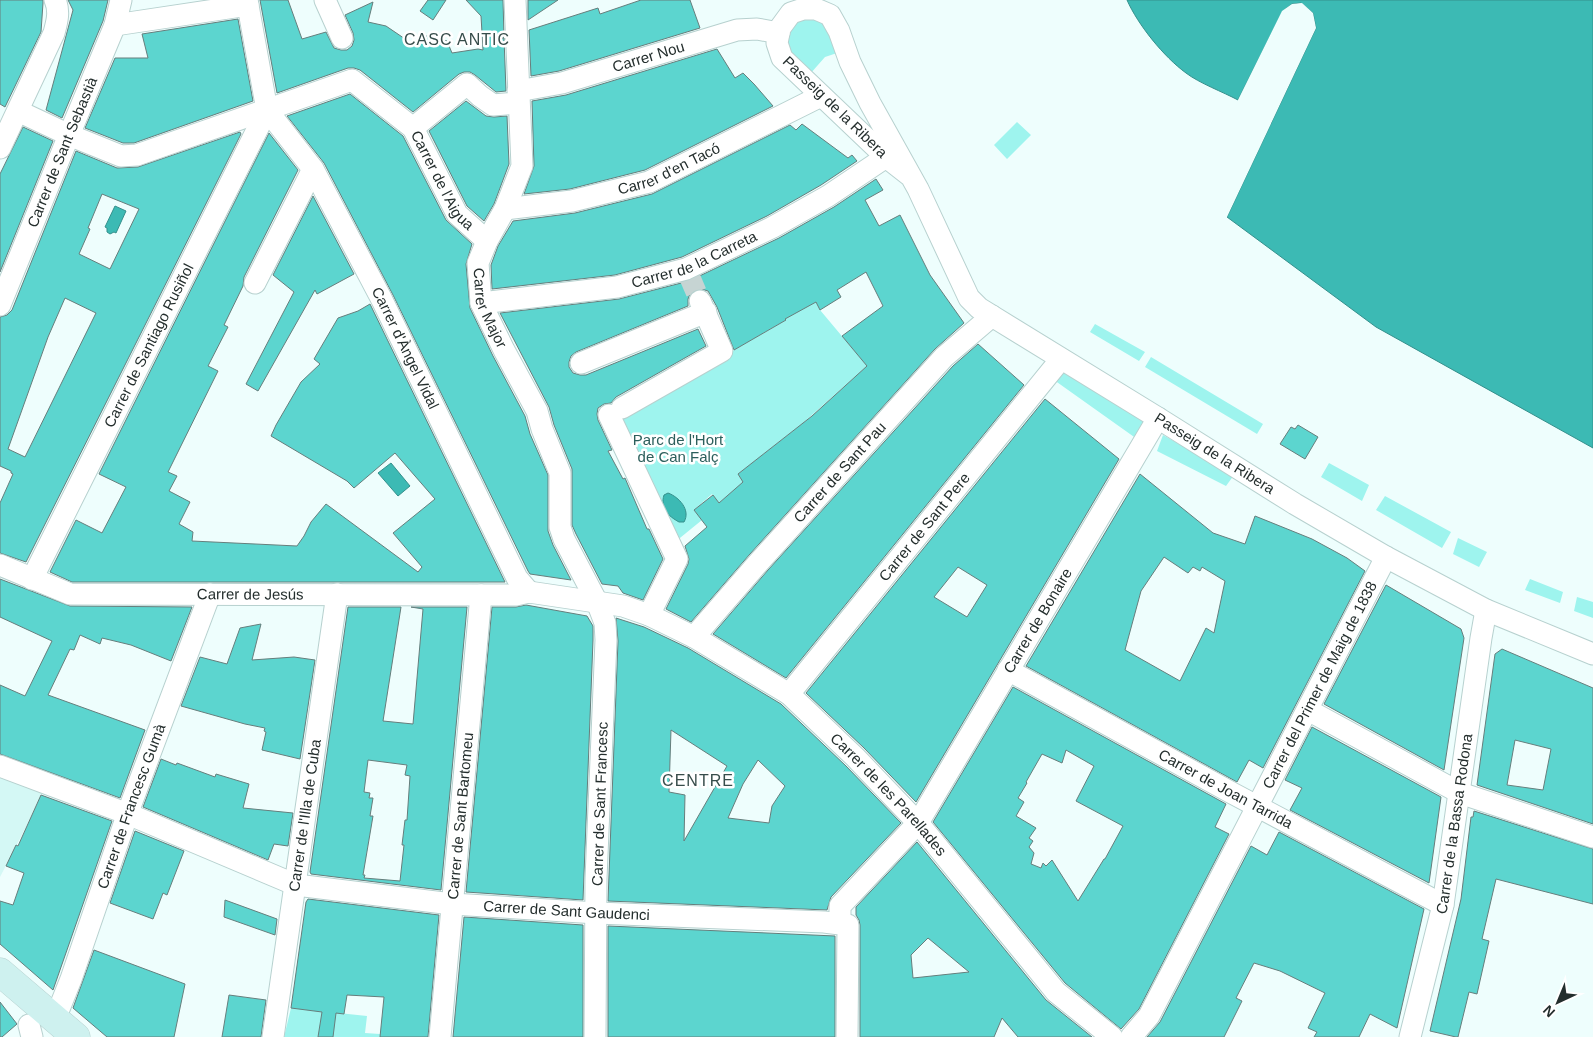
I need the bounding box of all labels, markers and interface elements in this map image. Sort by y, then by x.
district label: CASC ANTIC [404,31,510,48]
street label: Carrer Nou [610,37,686,75]
street label: Passeig de la Ribera [780,52,892,161]
street label: Carrer de Sant Sebastià [23,74,101,230]
street label: Carrer de l'Aigua [408,128,478,234]
street label: Carrer d'en Tacó [616,139,723,197]
street label: Carrer de la Carreta [630,227,760,291]
street label: Carrer de Santiago Rusiñol [100,261,197,430]
street label: Carrer Major [470,267,511,351]
street label: Carrer d'Àngel Vidal [369,284,443,412]
street label: Passeig de la Ribera [1152,409,1278,497]
street label: Carrer de Sant Pau [790,418,889,526]
park label: Parc de l'Hort de Can Falç [633,431,724,465]
street label: Carrer de Sant Pere [875,469,973,584]
street label: Carrer de Bonaire [1000,565,1075,676]
street label: Carrer del Primer de Maig de 1838 [1259,578,1380,791]
street label: Carrer de Jesús [197,585,304,603]
street label: Carrer de Francesc Gumà [94,721,169,891]
street label: Carrer de Sant Francesc [588,721,611,886]
street label: Carrer de les Parellades [827,729,950,859]
street label: Carrer de Sant Bartomeu [444,732,476,900]
street label: Carrer de la Bassa Rodona [1432,732,1475,916]
street label: Carrer de l'Illa de Cuba [285,737,324,893]
street label: Carrer de Joan Tarrida [1156,745,1296,832]
district label: CENTRE [662,772,734,789]
street label: Carrer de Sant Gaudenci [483,897,650,923]
north arrow [1533,977,1583,1027]
text: N [1540,1002,1558,1021]

